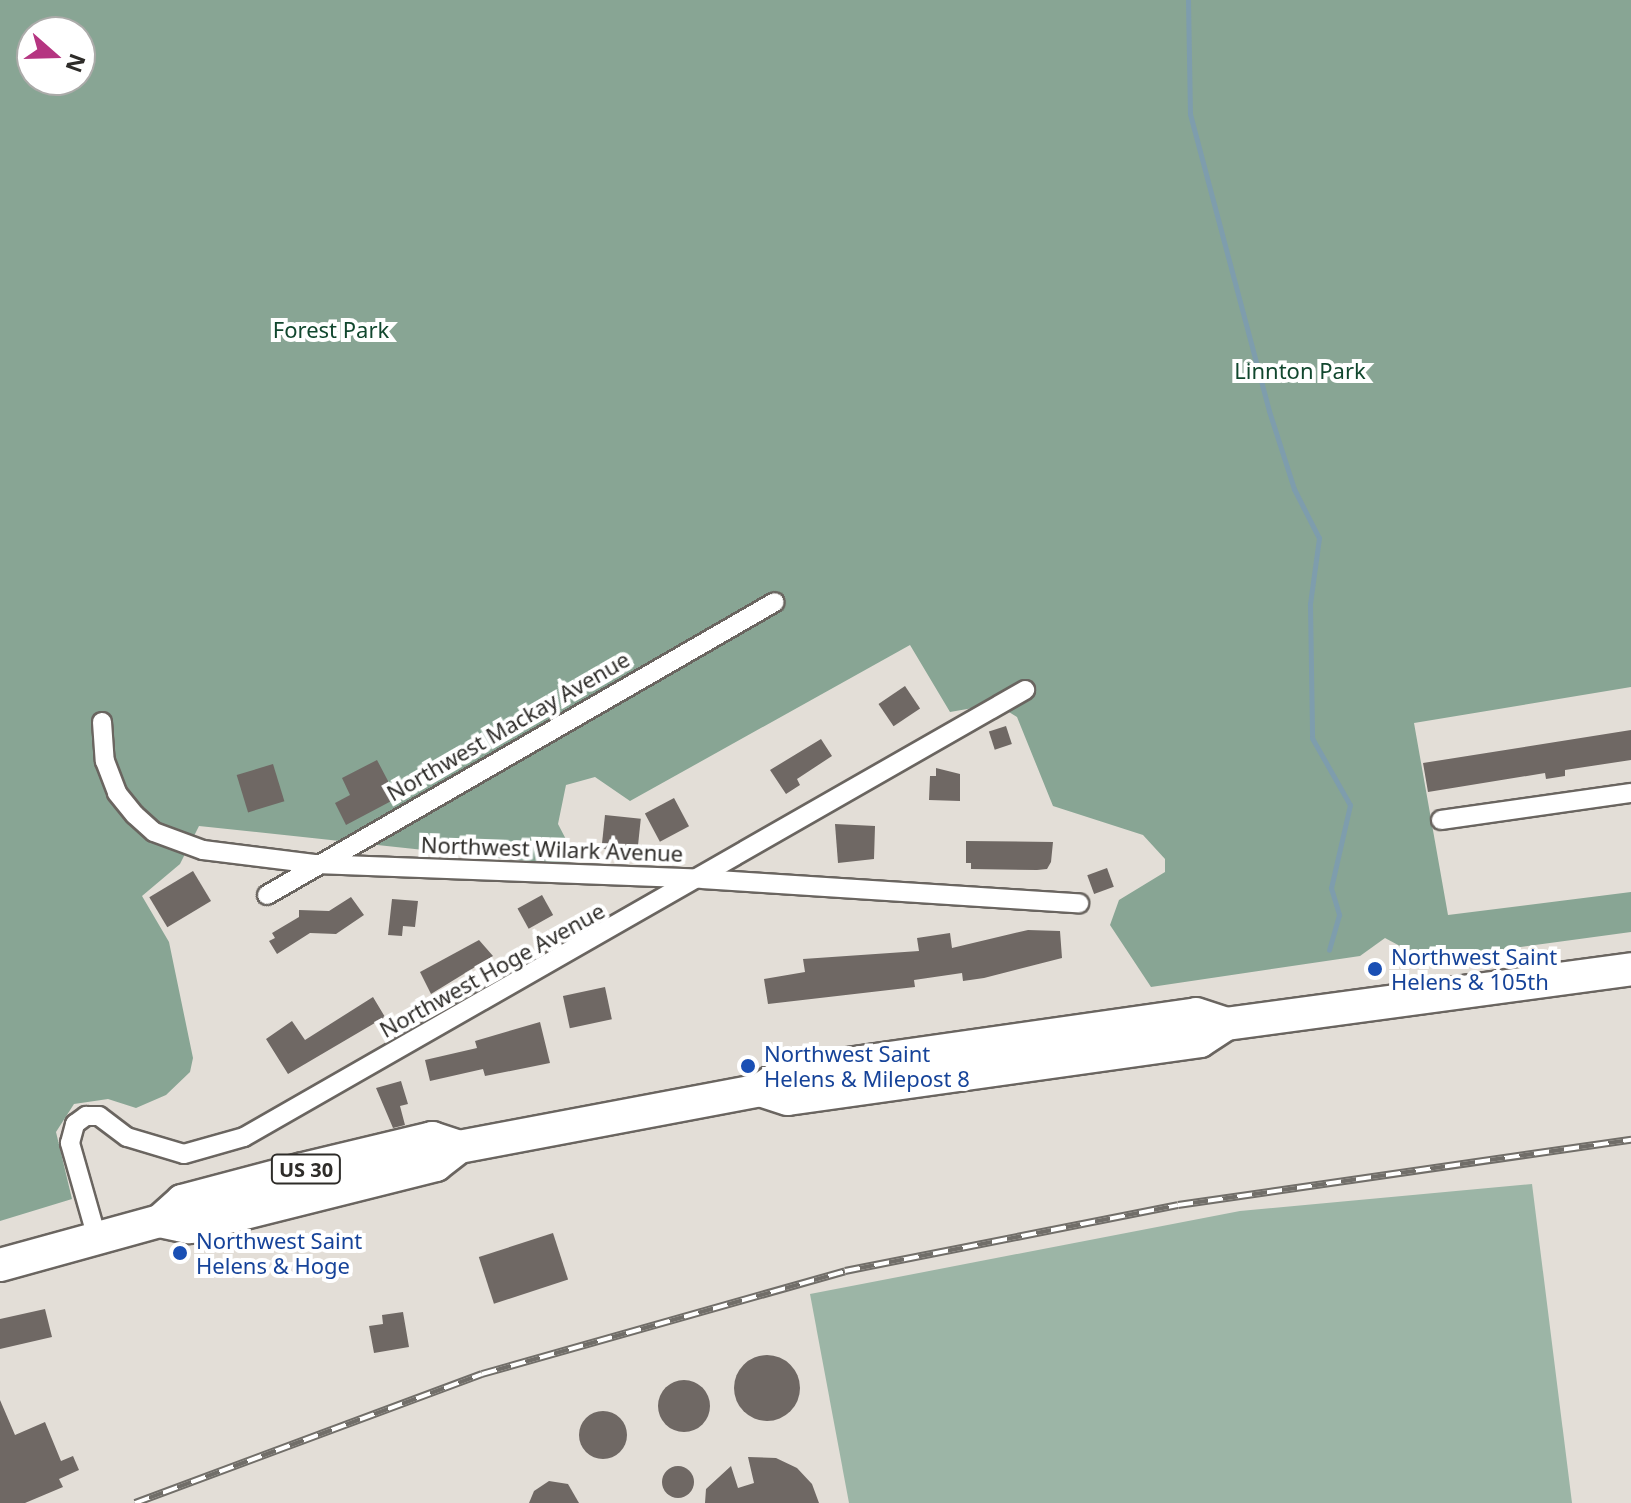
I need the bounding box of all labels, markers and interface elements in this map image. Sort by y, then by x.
north arrow [16,16,96,96]
text: N [60,50,94,77]
park label: Forest Park [273,317,389,343]
park label: Linnton Park [1234,358,1366,384]
street label: Northwest Mackay Avenue [382,646,634,806]
street label: Northwest Wilark Avenue [420,831,684,867]
street label: Northwest Hoge Avenue [375,897,609,1043]
place label: Northwest Saint Helens & 105th [1391,943,1557,994]
marker: Northwest Saint Helens & 105th [1366,960,1384,978]
place label: Northwest Saint Helens & Milepost 8 [764,1040,970,1092]
marker: Northwest Saint Helens & Milepost 8 [739,1057,757,1075]
road number: US 30 [270,1153,342,1185]
place label: Northwest Saint Helens & Hoge [196,1227,362,1278]
marker: Northwest Saint Helens & Hoge [171,1244,189,1262]

